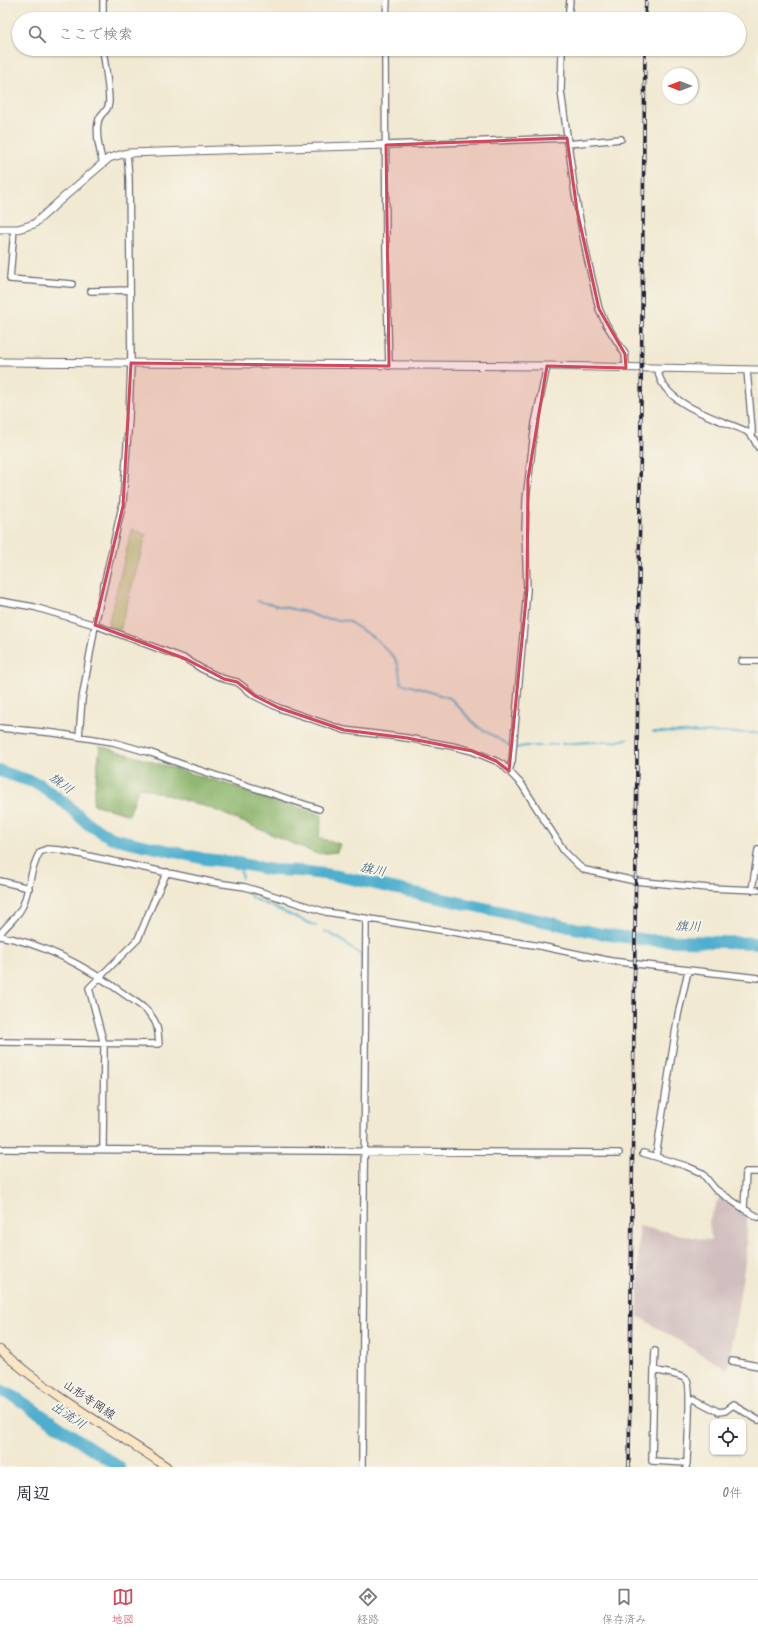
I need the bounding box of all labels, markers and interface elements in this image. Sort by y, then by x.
search box [12,12,746,56]
icon: search [26,23,48,45]
text: ここで検索 [58,23,133,47]
north arrow [662,68,698,104]
water label: 旗川 [44,768,78,800]
water label: 旗川 [358,857,388,883]
water label: 旗川 [675,916,701,938]
street label: 山形寺岡線 [59,1375,119,1425]
water label: 出流川 [46,1396,90,1436]
map controls [710,1419,746,1455]
button: locate [710,1419,746,1455]
text: 周辺 [16,1481,50,1508]
text: 0件 [722,1483,742,1504]
tab: 地図 [112,1586,134,1629]
tab: 経路 [357,1586,379,1629]
tab: 保存済み [602,1586,646,1629]

